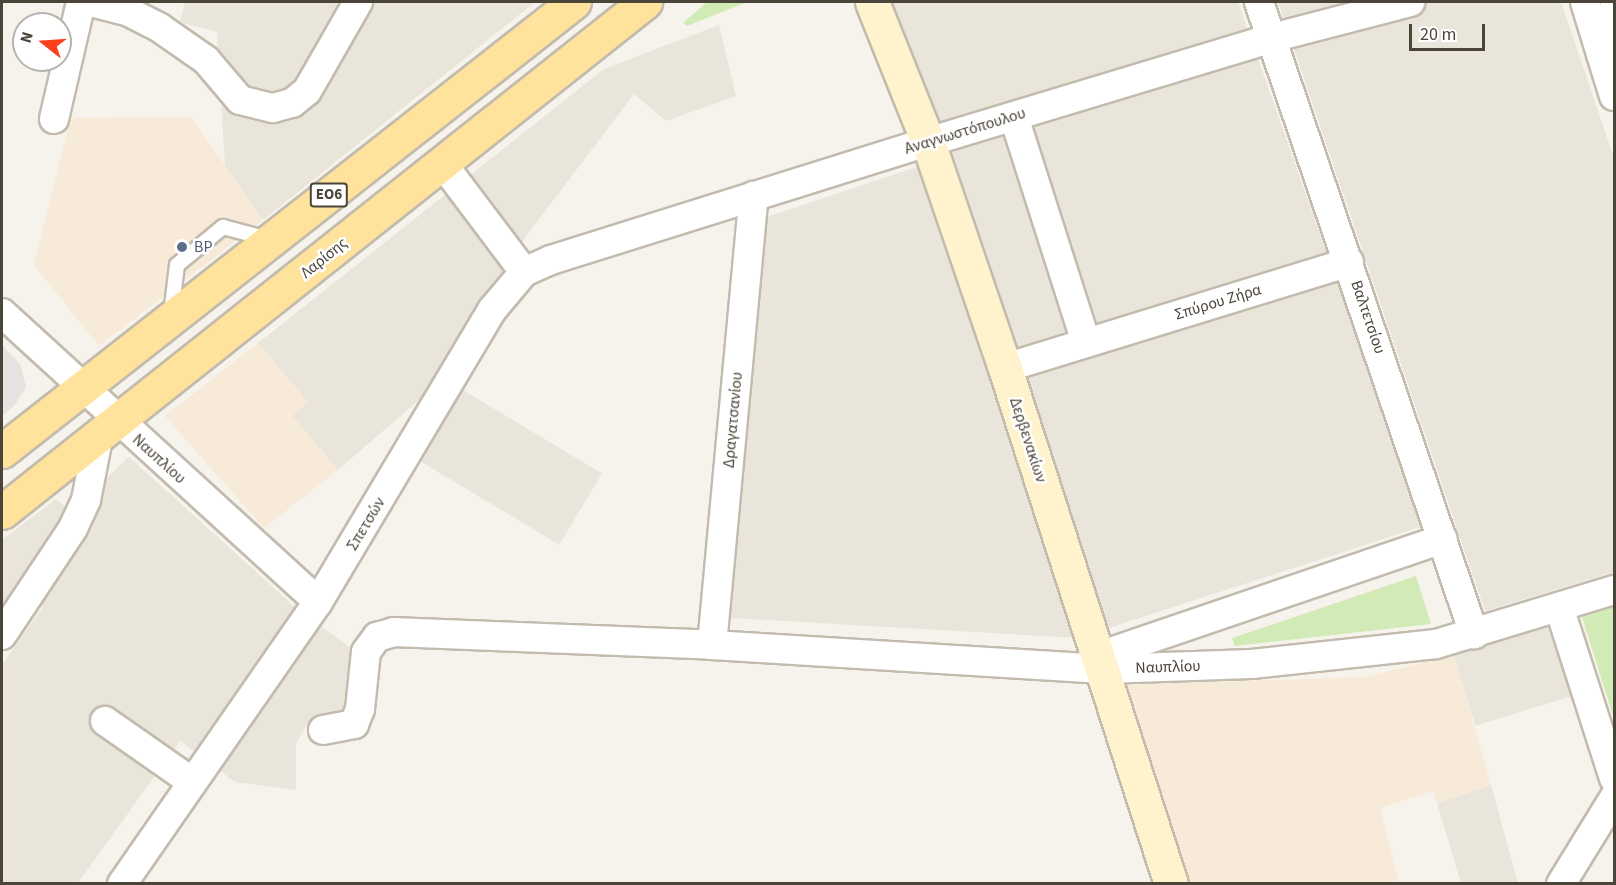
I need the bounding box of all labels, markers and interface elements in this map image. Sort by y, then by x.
north arrow [12,12,72,72]
scale bar [1412,12,1488,50]
text: 20 m [1420,22,1456,47]
text: N [15,29,39,46]
street label: Αναγνωστόπουλου [902,103,1028,159]
road number: ΕΟ6 [310,183,348,207]
street label: Λαρίσης [297,233,351,283]
place label: BP [194,237,212,257]
marker: BP [175,240,189,254]
street label: Βαλτετσίου [1346,278,1390,356]
street label: Σπύρου Ζήρα [1172,280,1264,324]
street label: Δραγατσανίου [719,371,747,469]
street label: Δερβενακίων [1005,395,1051,485]
street label: Ναυπλίου [128,430,190,488]
street label: Σπετσών [343,494,389,554]
street label: Ναυπλίου [1135,656,1201,678]

